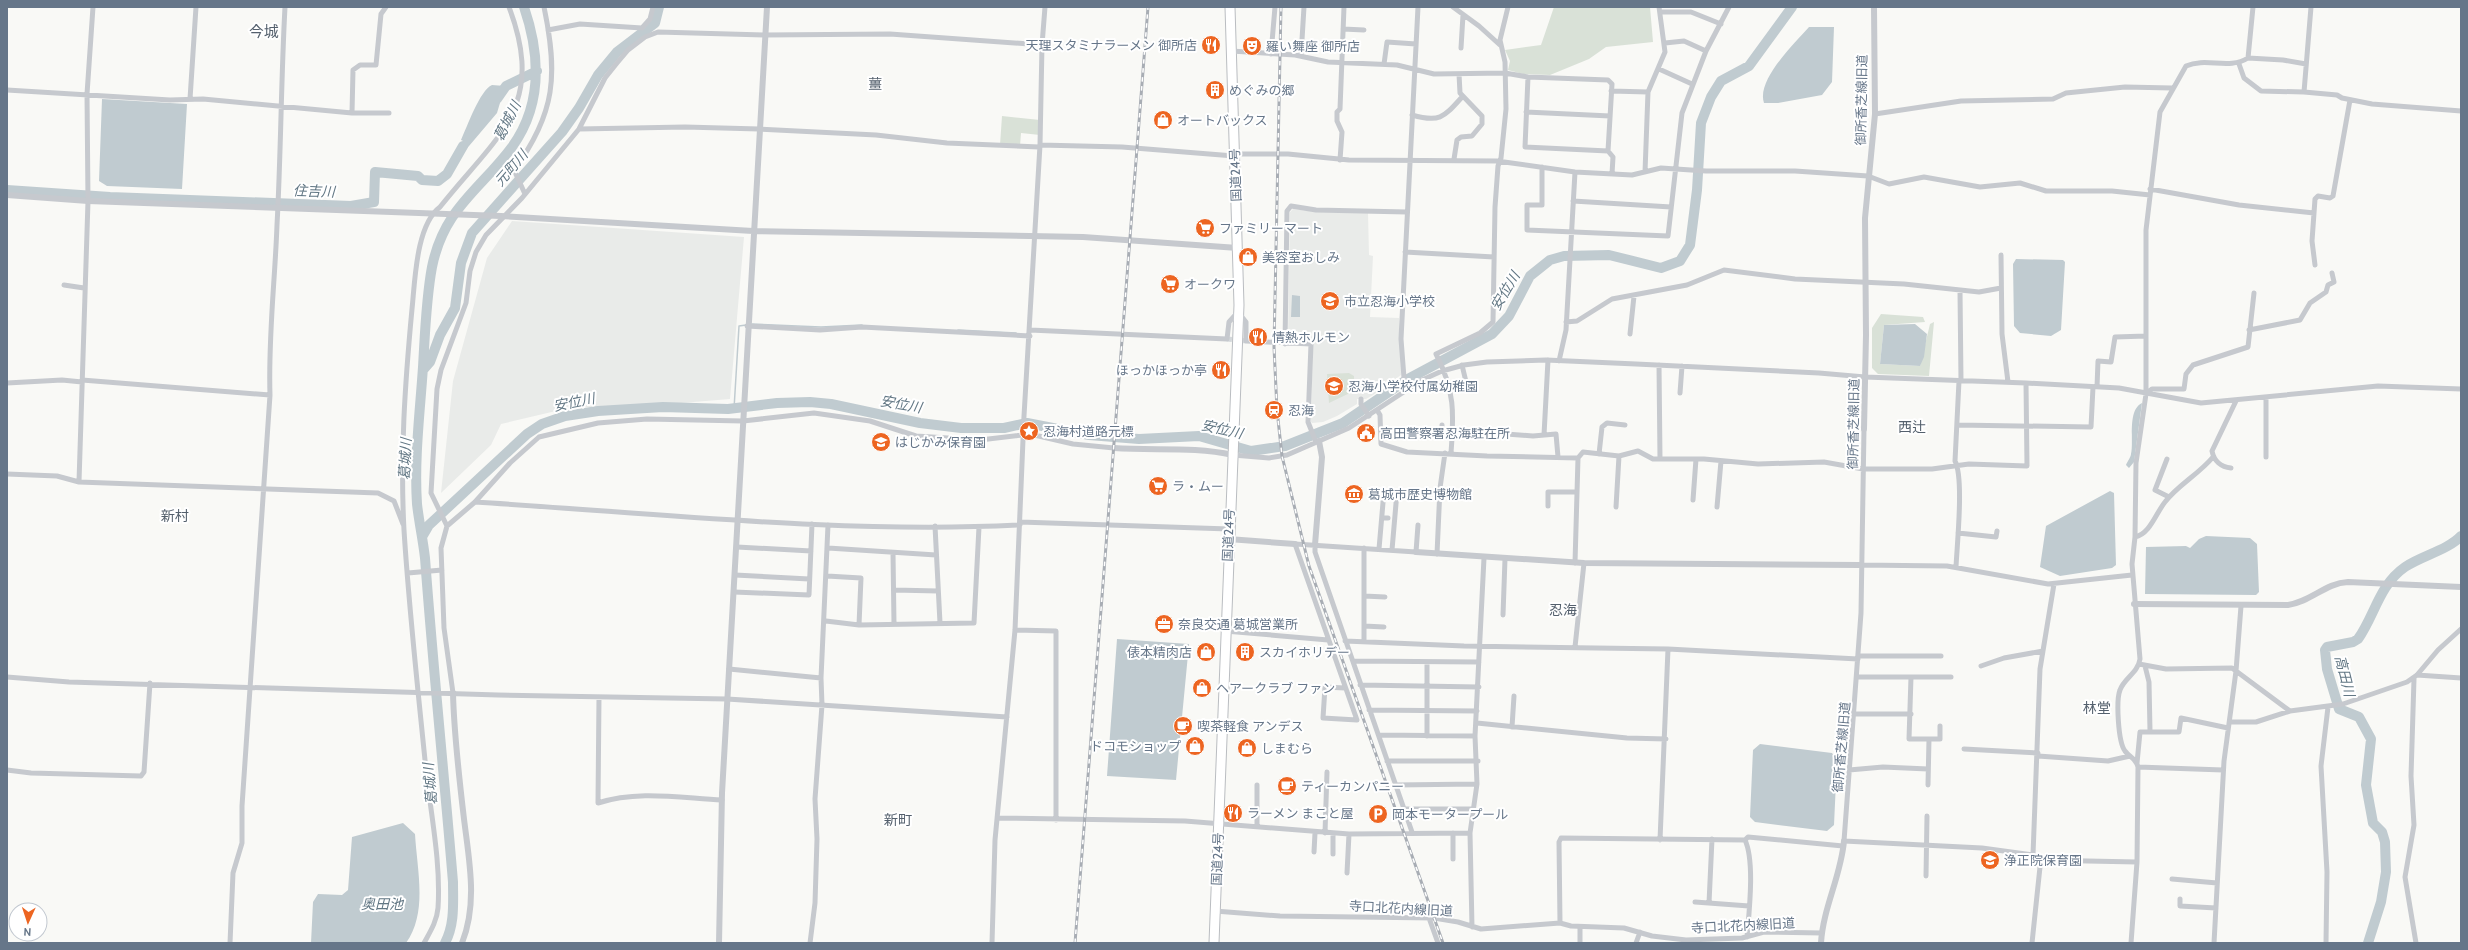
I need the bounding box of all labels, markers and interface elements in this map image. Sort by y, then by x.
district label: 今城 [249,23,279,41]
restaurant icon: 天理スタミナラーメン 御所店 [1200,34,1222,56]
theatre icon: 羅い舞座 御所店 [1241,35,1263,57]
place label: 天理スタミナラーメン 御所店 [1026,37,1197,53]
place label: 羅い舞座 御所店 [1266,38,1360,54]
street label: 御所香芝線旧道 [1852,54,1870,146]
district label: 薑 [868,75,882,93]
building icon: めぐみの郷 [1204,79,1226,101]
place label: めぐみの郷 [1229,82,1294,98]
water label: 葛城川 [489,96,525,144]
shop icon: オートバックス [1152,109,1174,131]
place label: オートバックス [1177,112,1268,128]
water label: 元町川 [490,145,533,190]
street label: 国道24号 [1226,148,1244,202]
water label: 住吉川 [293,181,337,201]
supermarket icon: ファミリーマート [1194,217,1216,239]
place label: ファミリーマート [1219,220,1323,236]
shop icon: 美容室おしみ [1237,246,1259,268]
place label: 美容室おしみ [1262,249,1340,265]
water label: 安位川 [1486,267,1525,314]
supermarket icon: オークワ [1159,273,1181,295]
place label: オークワ [1184,276,1236,292]
school or university icon: 市立忍海小学校 [1319,290,1341,312]
place label: 市立忍海小学校 [1344,293,1435,309]
restaurant icon: 情熱ホルモン [1247,326,1269,348]
place label: 情熱ホルモン [1272,329,1350,345]
restaurant icon: ほっかほっか亭 [1210,359,1232,381]
place label: ほっかほっか亭 [1116,362,1207,378]
school or university icon: 忍海小学校付属幼稚園 [1323,375,1345,397]
place label: 忍海小学校付属幼稚園 [1348,378,1478,394]
street label: 御所香芝線旧道 [1844,378,1862,470]
water label: 安位川 [552,389,598,415]
water label: 安位川 [879,391,925,417]
station icon: 忍海 [1263,399,1285,421]
place label: 忍海 [1288,402,1314,418]
water label: 安位川 [1200,416,1246,443]
district label: 西辻 [1898,418,1926,436]
place icon: 忍海村道路元標 [1018,420,1040,442]
public building icon: 高田警察署忍海駐在所 [1355,422,1377,444]
place label: 忍海村道路元標 [1043,423,1134,439]
place label: 高田警察署忍海駐在所 [1380,425,1510,441]
school or university icon: はじかみ保育園 [870,431,892,453]
place label: はじかみ保育園 [895,434,986,450]
water label: 葛城川 [395,436,415,480]
supermarket icon: ラ・ムー [1147,475,1169,497]
place label: ラ・ムー [1172,478,1224,494]
museum icon: 葛城市歴史博物館 [1343,483,1365,505]
place label: 葛城市歴史博物館 [1368,486,1472,502]
district label: 新村 [161,507,189,525]
street label: 国道24号 [1219,508,1237,562]
district label: 忍海 [1549,601,1577,619]
office icon: 奈良交通 葛城営業所 [1153,613,1175,635]
place label: 奈良交通 葛城営業所 [1178,616,1298,632]
shop icon: 俵本精肉店 [1195,641,1217,663]
building icon: スカイホリデー [1234,641,1256,663]
place label: 俵本精肉店 [1127,644,1192,660]
place label: スカイホリデー [1259,644,1350,660]
water label: 高田川 [2331,653,2359,700]
shop icon: ヘアークラブ ファン [1191,677,1213,699]
place label: ヘアークラブ ファン [1216,680,1335,696]
district label: 林堂 [2083,699,2111,717]
street label: 御所香芝線旧道 [1829,701,1853,793]
cafe icon: 喫茶軽食 アンデス [1172,715,1194,737]
place label: 喫茶軽食 アンデス [1197,718,1303,734]
shop icon: ドコモショップ [1184,735,1206,757]
shop icon: しまむら [1236,737,1258,759]
place label: ドコモショップ [1090,738,1181,754]
place label: しまむら [1261,740,1313,756]
water label: 葛城川 [419,760,441,806]
cafe icon: ティーカンパニー [1276,775,1298,797]
place label: ティーカンパニー [1301,778,1404,794]
restaurant icon: ラーメン まこと屋 [1222,802,1244,824]
parking icon: 岡本モータープール [1367,803,1389,825]
place label: ラーメン まこと屋 [1247,805,1353,821]
place label: 岡本モータープール [1392,806,1508,822]
district label: 新町 [884,811,912,829]
street label: 国道24号 [1208,832,1226,886]
school or university icon: 浄正院保育園 [1979,849,2001,871]
place label: 浄正院保育園 [2004,852,2082,868]
water label: 奥田池 [361,895,405,913]
street label: 寺口北花内線旧道 [1349,897,1453,919]
north arrow [8,902,48,942]
street label: 寺口北花内線旧道 [1691,914,1795,936]
text: N [23,925,32,939]

